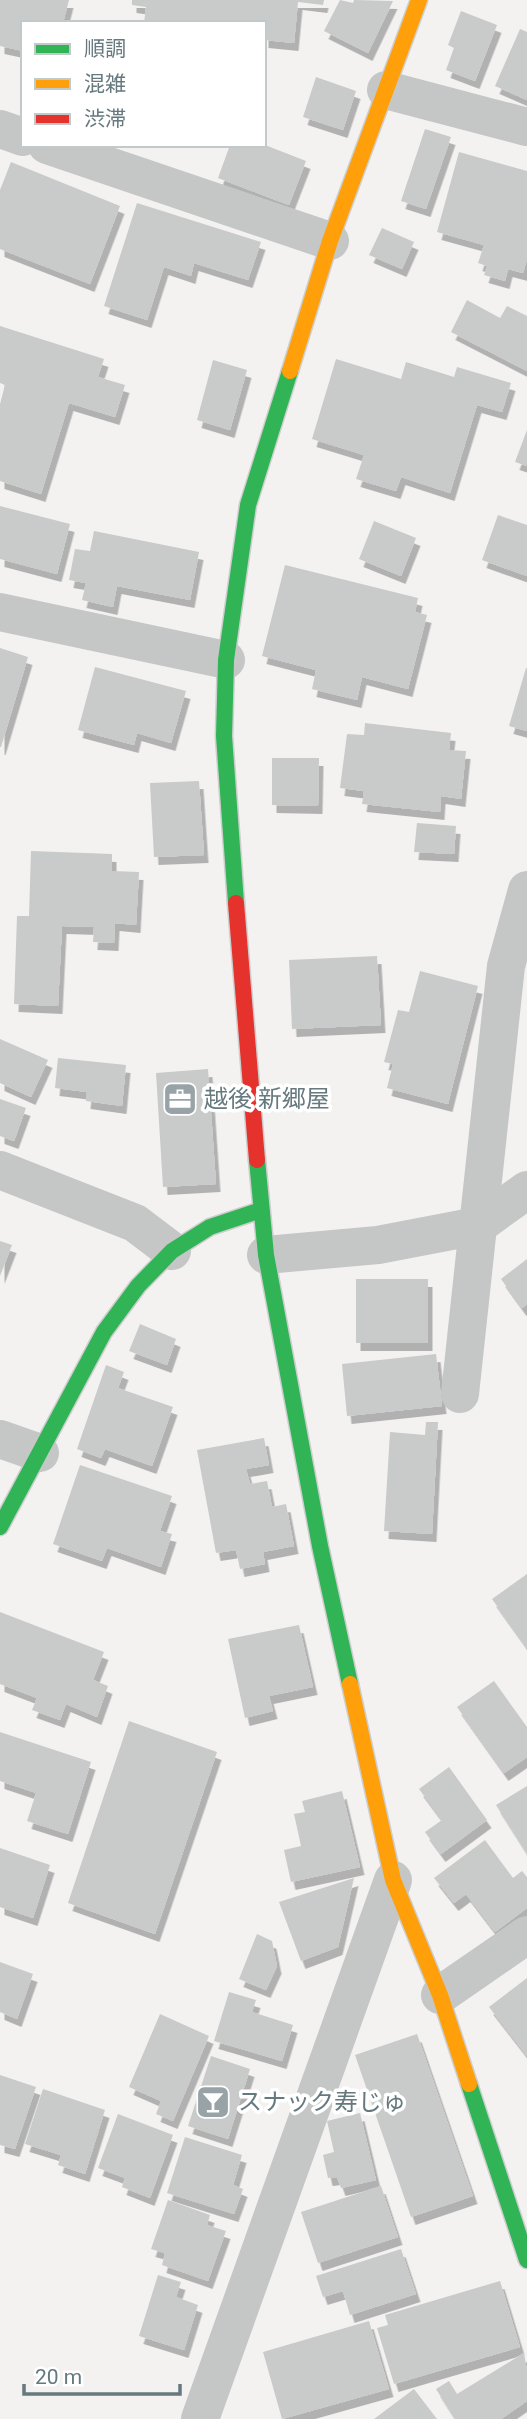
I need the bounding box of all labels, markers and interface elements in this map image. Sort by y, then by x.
legend [21,21,266,147]
text: 順調 [84,37,126,61]
text: 混雑 [84,72,126,96]
text: 渋滞 [84,107,126,131]
office icon: 越後 新郷屋 [161,1080,199,1118]
place label: 越後 新郷屋 [204,1085,330,1113]
bar icon: スナック寿じゅ [194,2083,232,2121]
place label: スナック寿じゅ [238,2088,406,2116]
scale bar [24,2352,180,2396]
text: 20 m [35,2365,82,2389]

